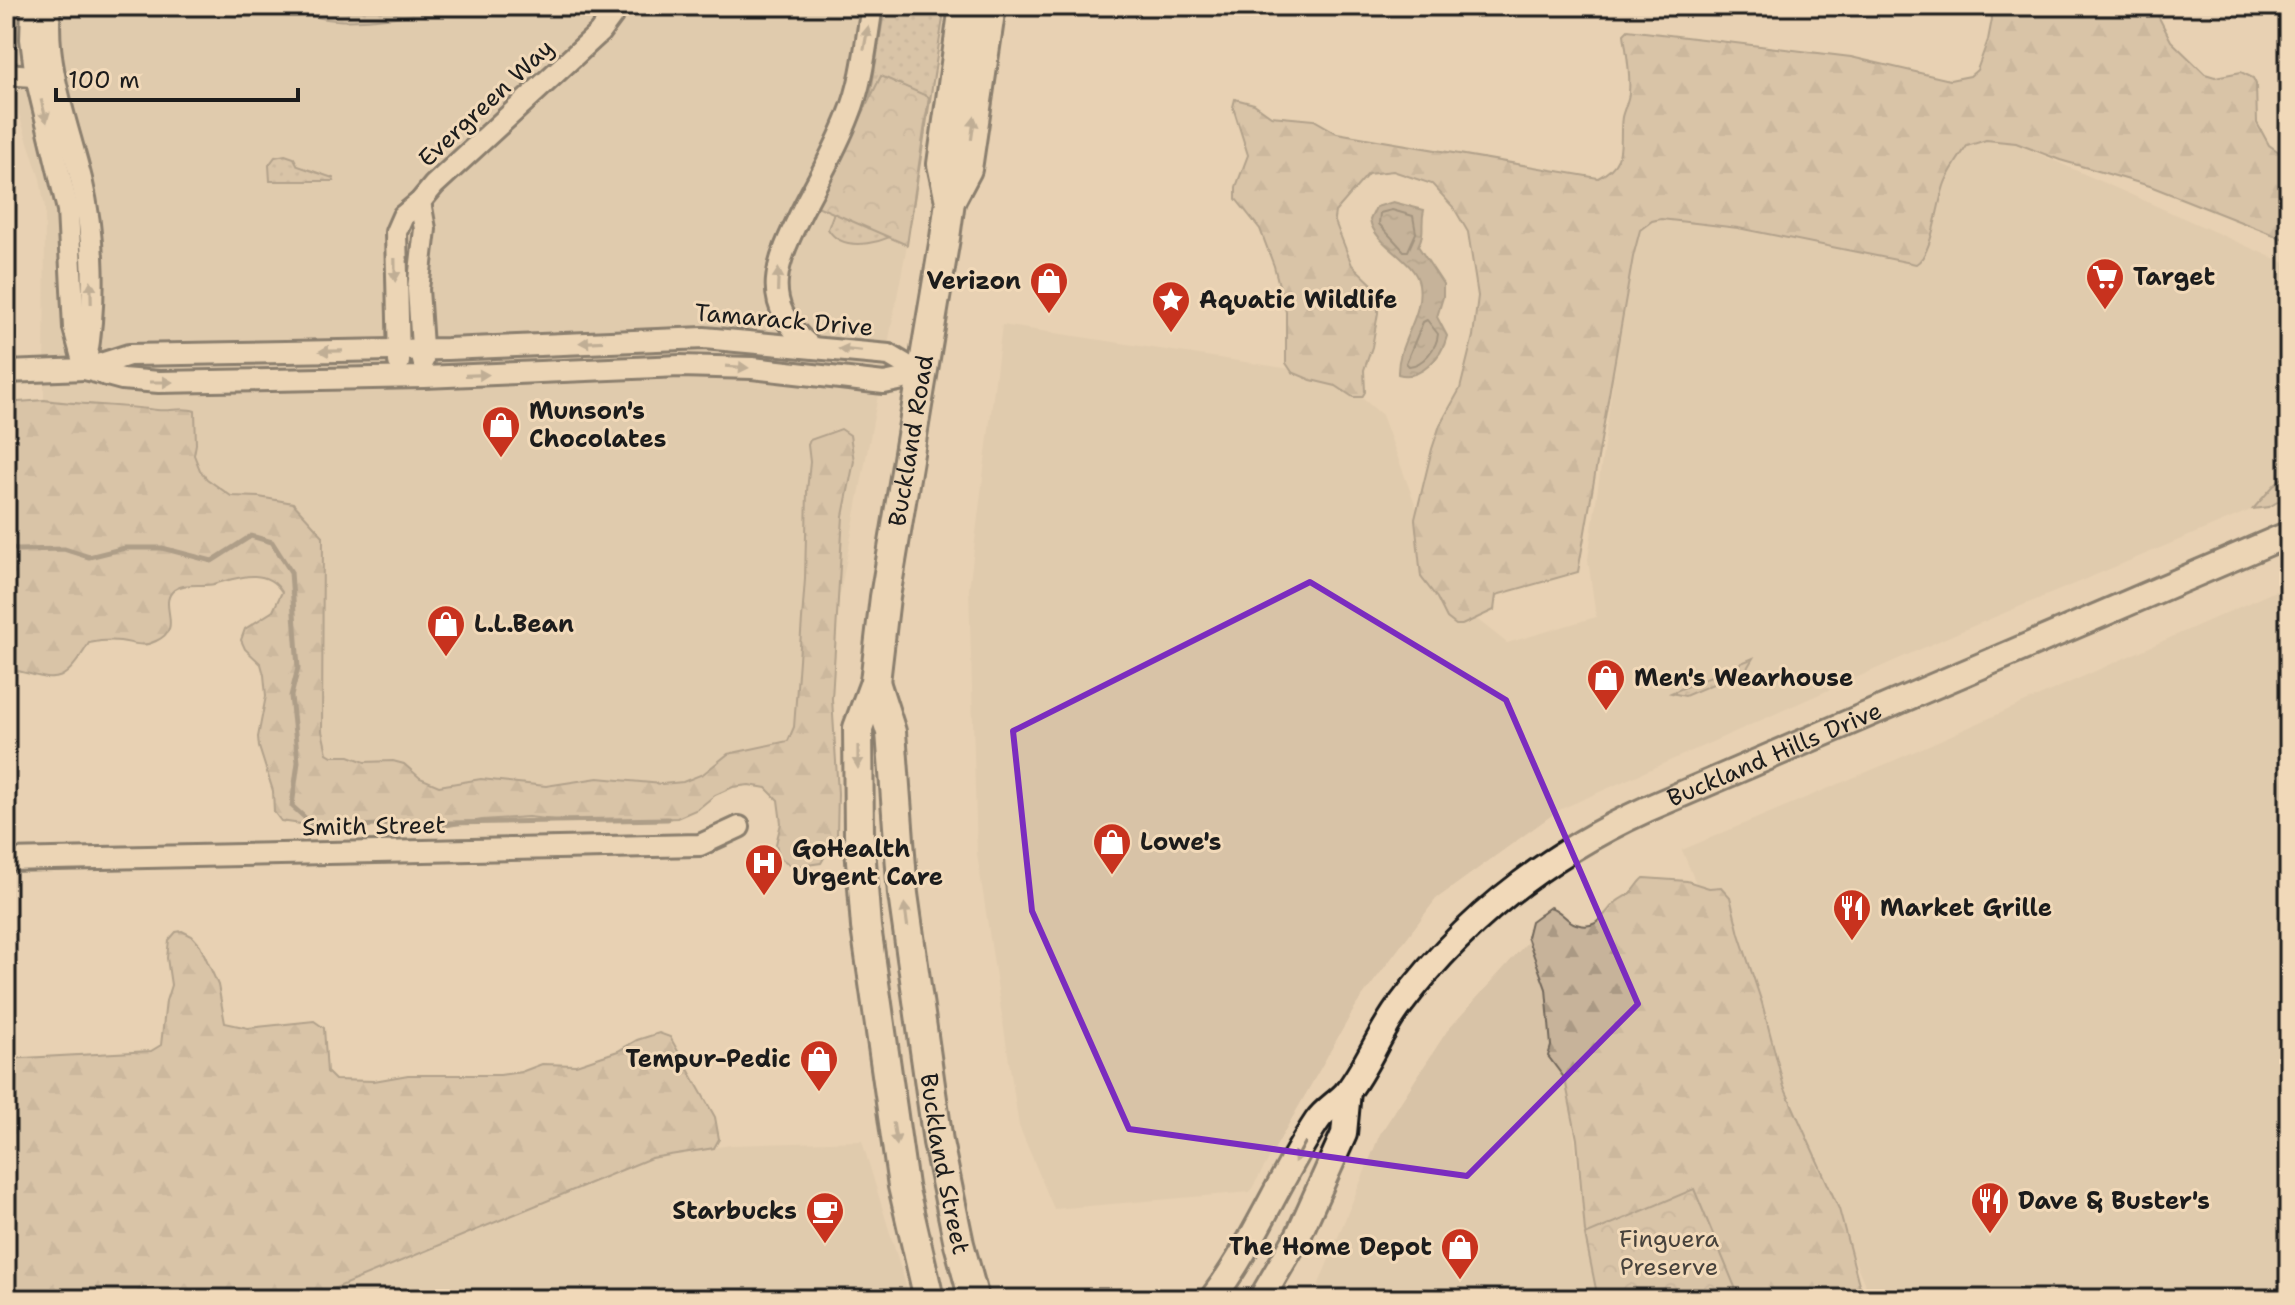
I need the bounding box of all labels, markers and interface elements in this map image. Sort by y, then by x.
one-way arrow [861,26,873,51]
street label: Evergreen Way [411,32,561,174]
scale bar [56,52,298,102]
text: 100 m [68,64,140,96]
one-way arrow [38,98,51,123]
one-way arrow [967,115,980,140]
supermarket icon: Target [2084,256,2126,311]
one-way arrow [389,258,401,283]
shop icon: Verizon [1028,260,1070,315]
place label: Target [2133,261,2215,293]
place label: Verizon [926,265,1021,297]
one-way arrow [771,267,784,292]
one-way arrow [85,279,98,304]
place icon: Aquatic Wildlife [1150,279,1192,334]
place label: Aquatic Wildlife [1199,284,1397,316]
street label: Tamarack Drive [693,296,875,344]
one-way arrow [578,336,603,349]
one-way arrow [837,344,862,357]
one-way arrow [318,345,343,358]
street label: Buckland Road [881,353,941,529]
one-way arrow [725,361,750,374]
one-way arrow [465,368,490,381]
one-way arrow [149,376,174,388]
place label: Munson's Chocolates [529,395,666,455]
shop icon: Munson's Chocolates [480,404,522,459]
shop icon: L.L.Bean [425,603,467,658]
place label: L.L.Bean [474,608,574,640]
shop icon: Men's Wearhouse [1585,657,1627,712]
place label: Men's Wearhouse [1634,662,1853,694]
street label: Buckland Hills Drive [1662,694,1887,814]
one-way arrow [852,745,864,770]
street label: Smith Street [302,809,446,843]
shop icon: Lowe's [1091,821,1133,876]
place label: Lowe's [1140,826,1222,858]
place label: GoHealth Urgent Care [792,833,943,893]
hospital icon: GoHealth Urgent Care [743,842,785,897]
restaurant icon: Market Grille [1831,887,1873,942]
place label: Market Grille [1880,892,2052,924]
one-way arrow [899,902,912,927]
shop icon: Tempur-Pedic [798,1038,840,1093]
place label: Tempur-Pedic [626,1043,791,1075]
street label: Buckland Street [912,1071,977,1258]
one-way arrow [889,1122,902,1147]
one-way arrow [1293,1141,1307,1163]
restaurant icon: Dave & Buster's [1969,1180,2011,1235]
place label: Dave & Buster's [2018,1185,2210,1217]
cafe icon: Starbucks [804,1190,846,1245]
place label: Starbucks [672,1195,797,1227]
park label: Finguera Preserve [1619,1223,1719,1283]
shop icon: The Home Depot [1439,1226,1481,1281]
place label: The Home Depot [1229,1231,1432,1263]

